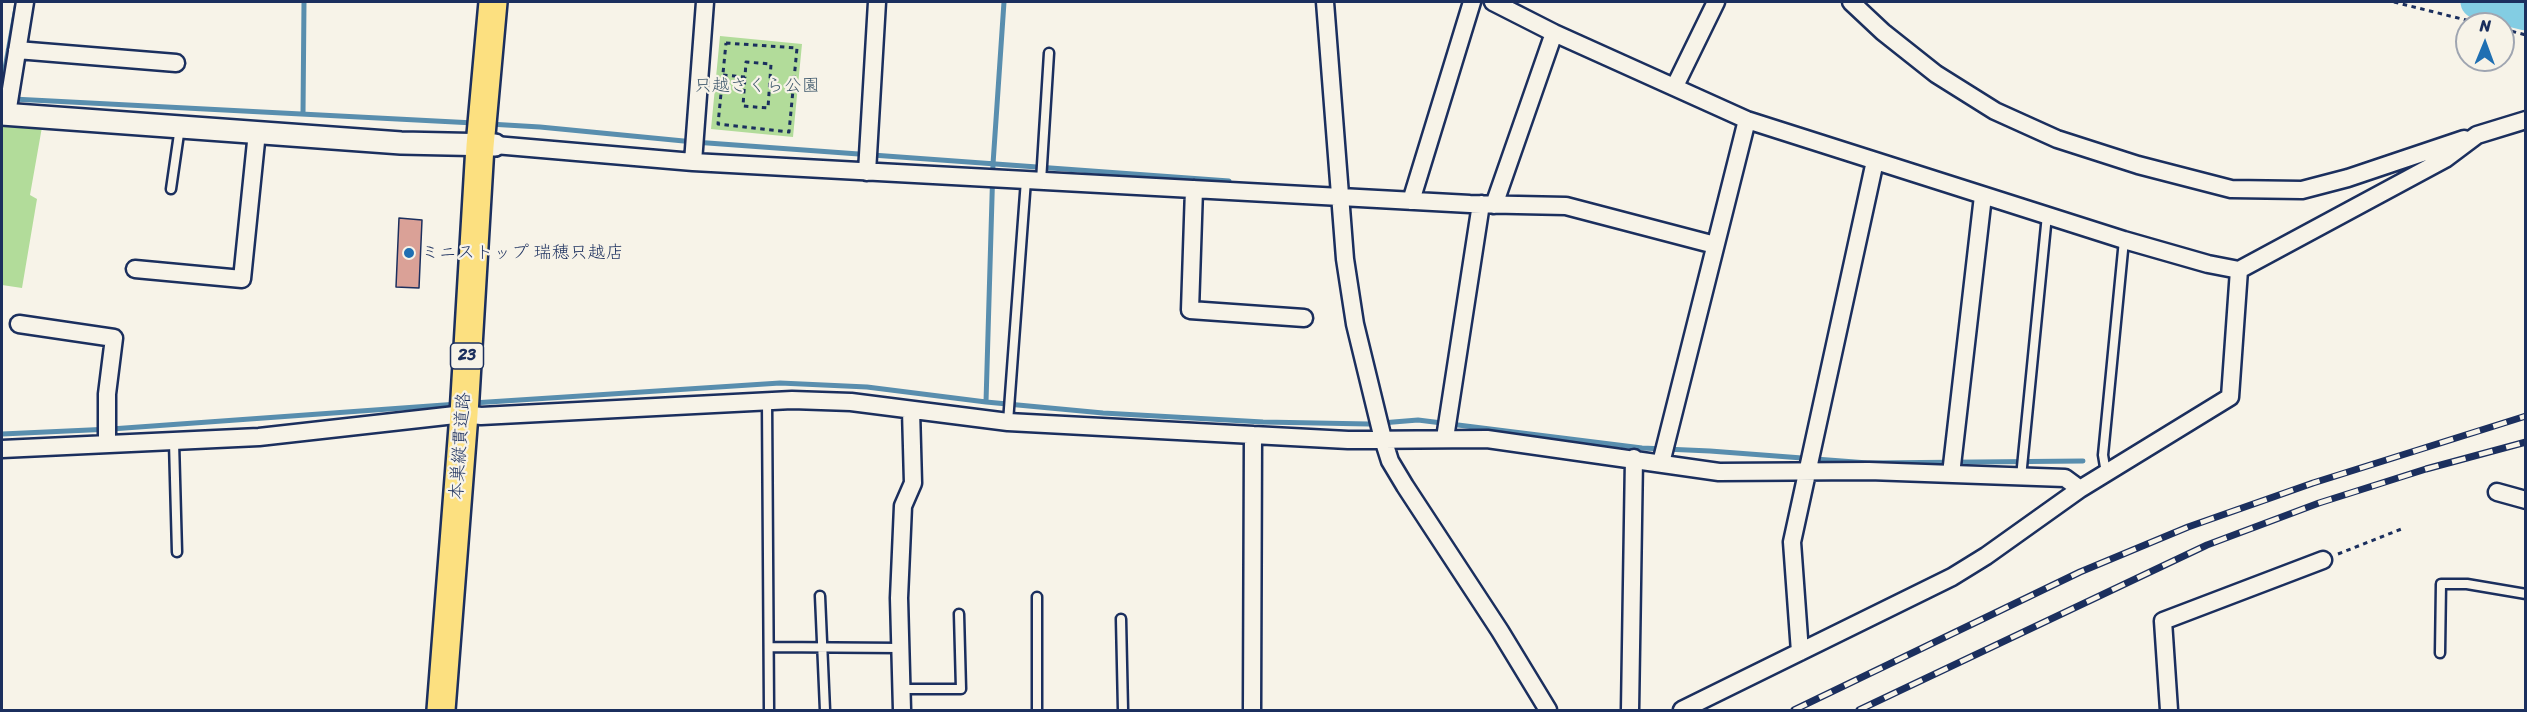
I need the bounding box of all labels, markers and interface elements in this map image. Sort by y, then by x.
text: N [2479,11,2491,40]
north arrow [2455,12,2515,72]
park label: 只越さくら公園 [694,75,820,97]
place label: ミニストップ 瑞穂只越店 [421,242,624,264]
marker: ミニストップ 瑞穂只越店 [402,246,416,260]
road number: 23 [450,343,484,369]
street label: 本巣縦貫道路 [446,391,476,501]

